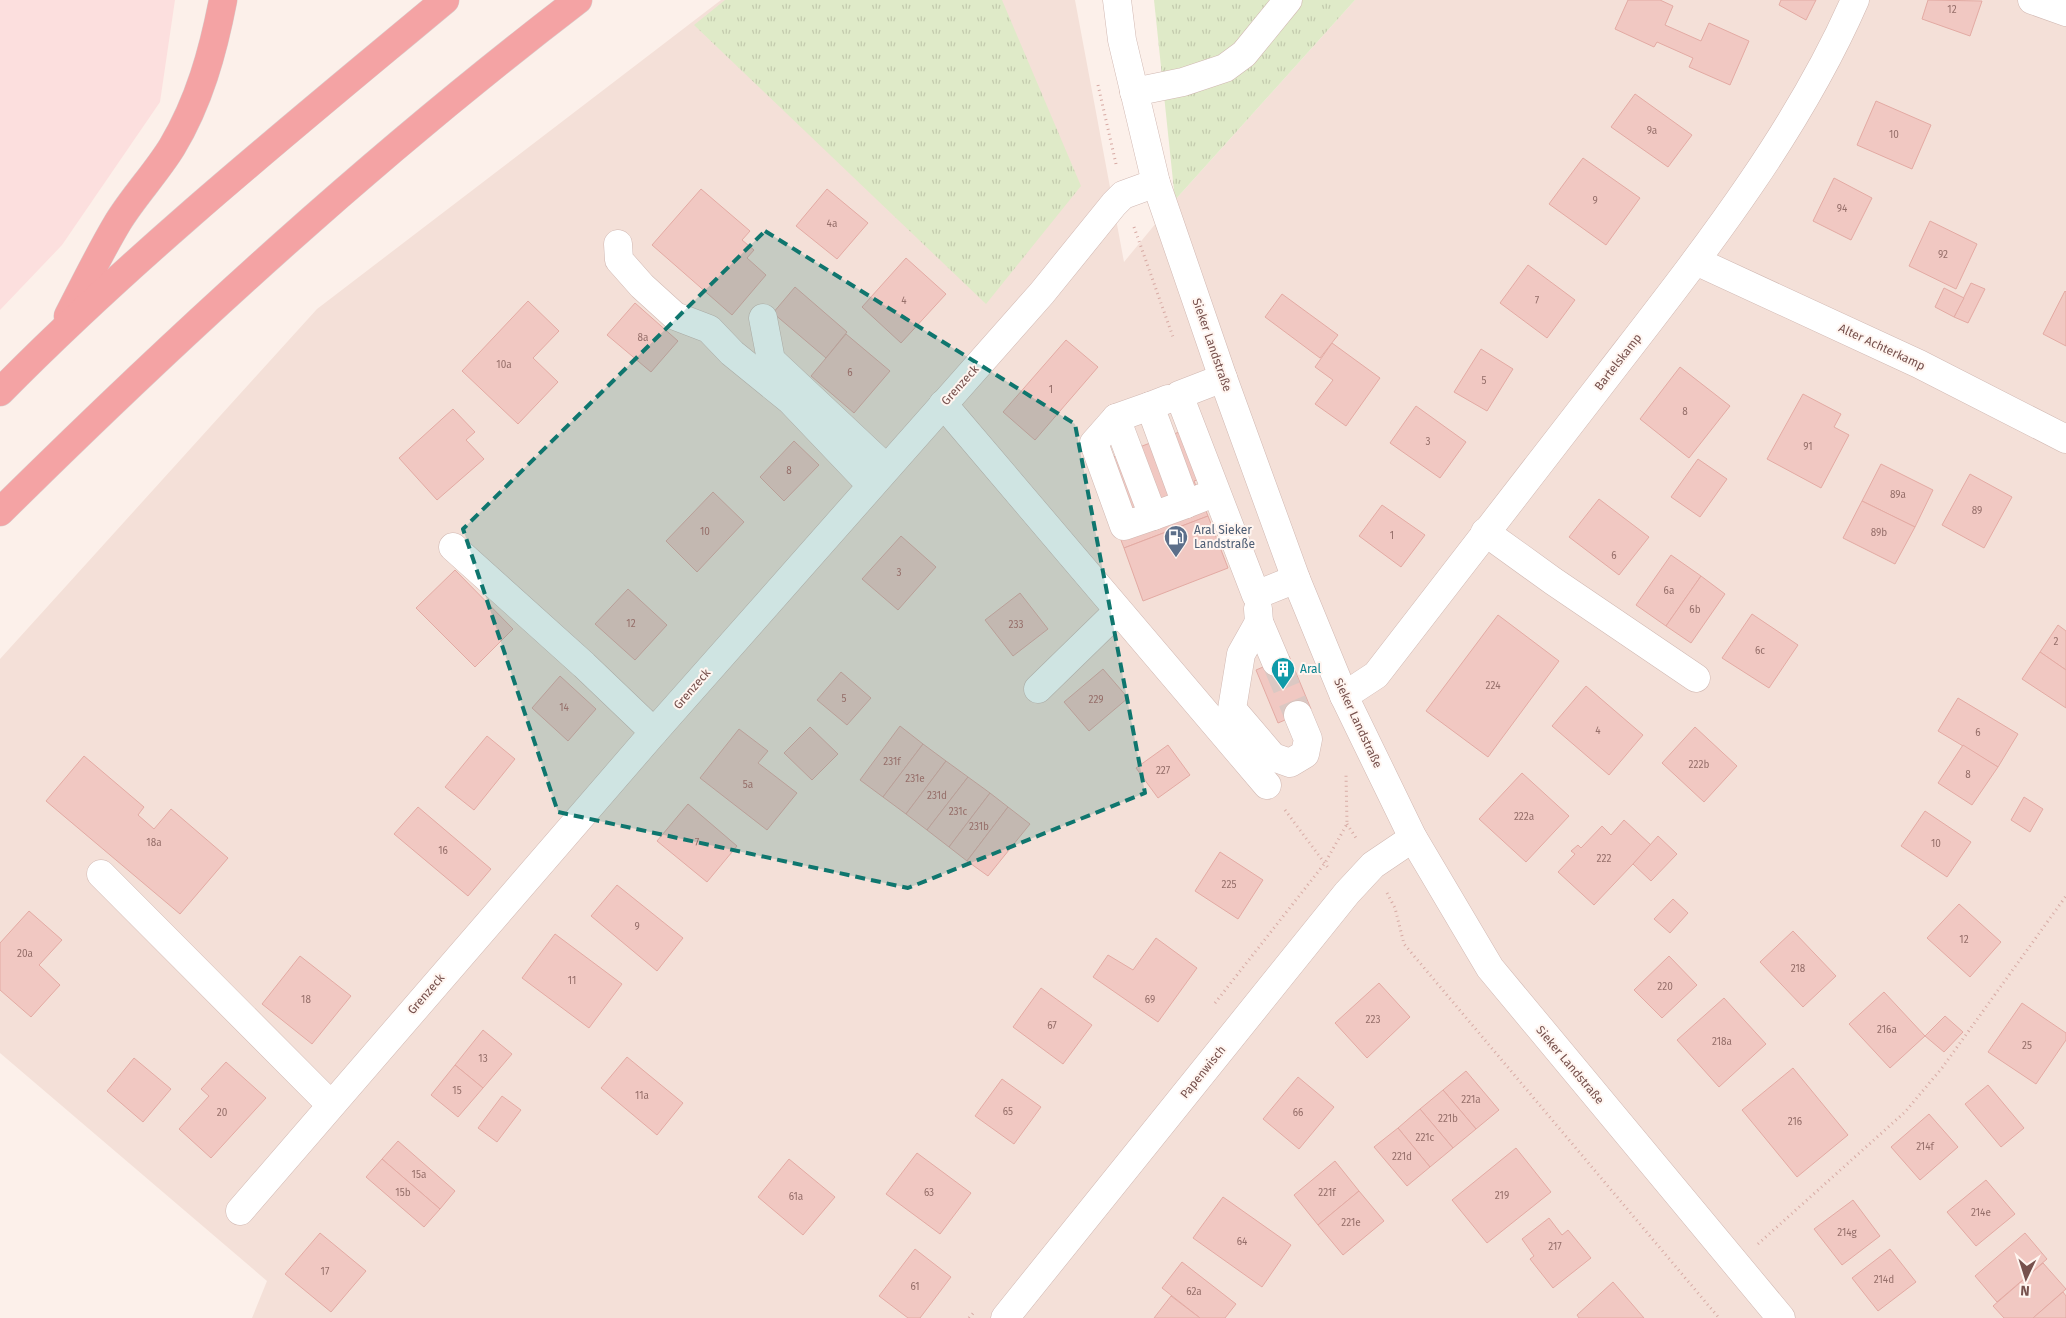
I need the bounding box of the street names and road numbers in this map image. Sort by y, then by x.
street label: Sieker Landstraße [1189,296,1235,394]
street label: Alter Achterkamp [1837,321,1927,373]
street label: Bartelskamp [1591,331,1645,393]
street label: Grenzeck [938,361,982,408]
street label: Grenzeck [671,665,714,712]
street label: Sieker Landstraße [1331,676,1385,770]
street label: Grenzeck [405,970,448,1017]
street label: Sieker Landstraße [1533,1023,1607,1107]
street label: Papenwisch [1177,1043,1229,1101]

